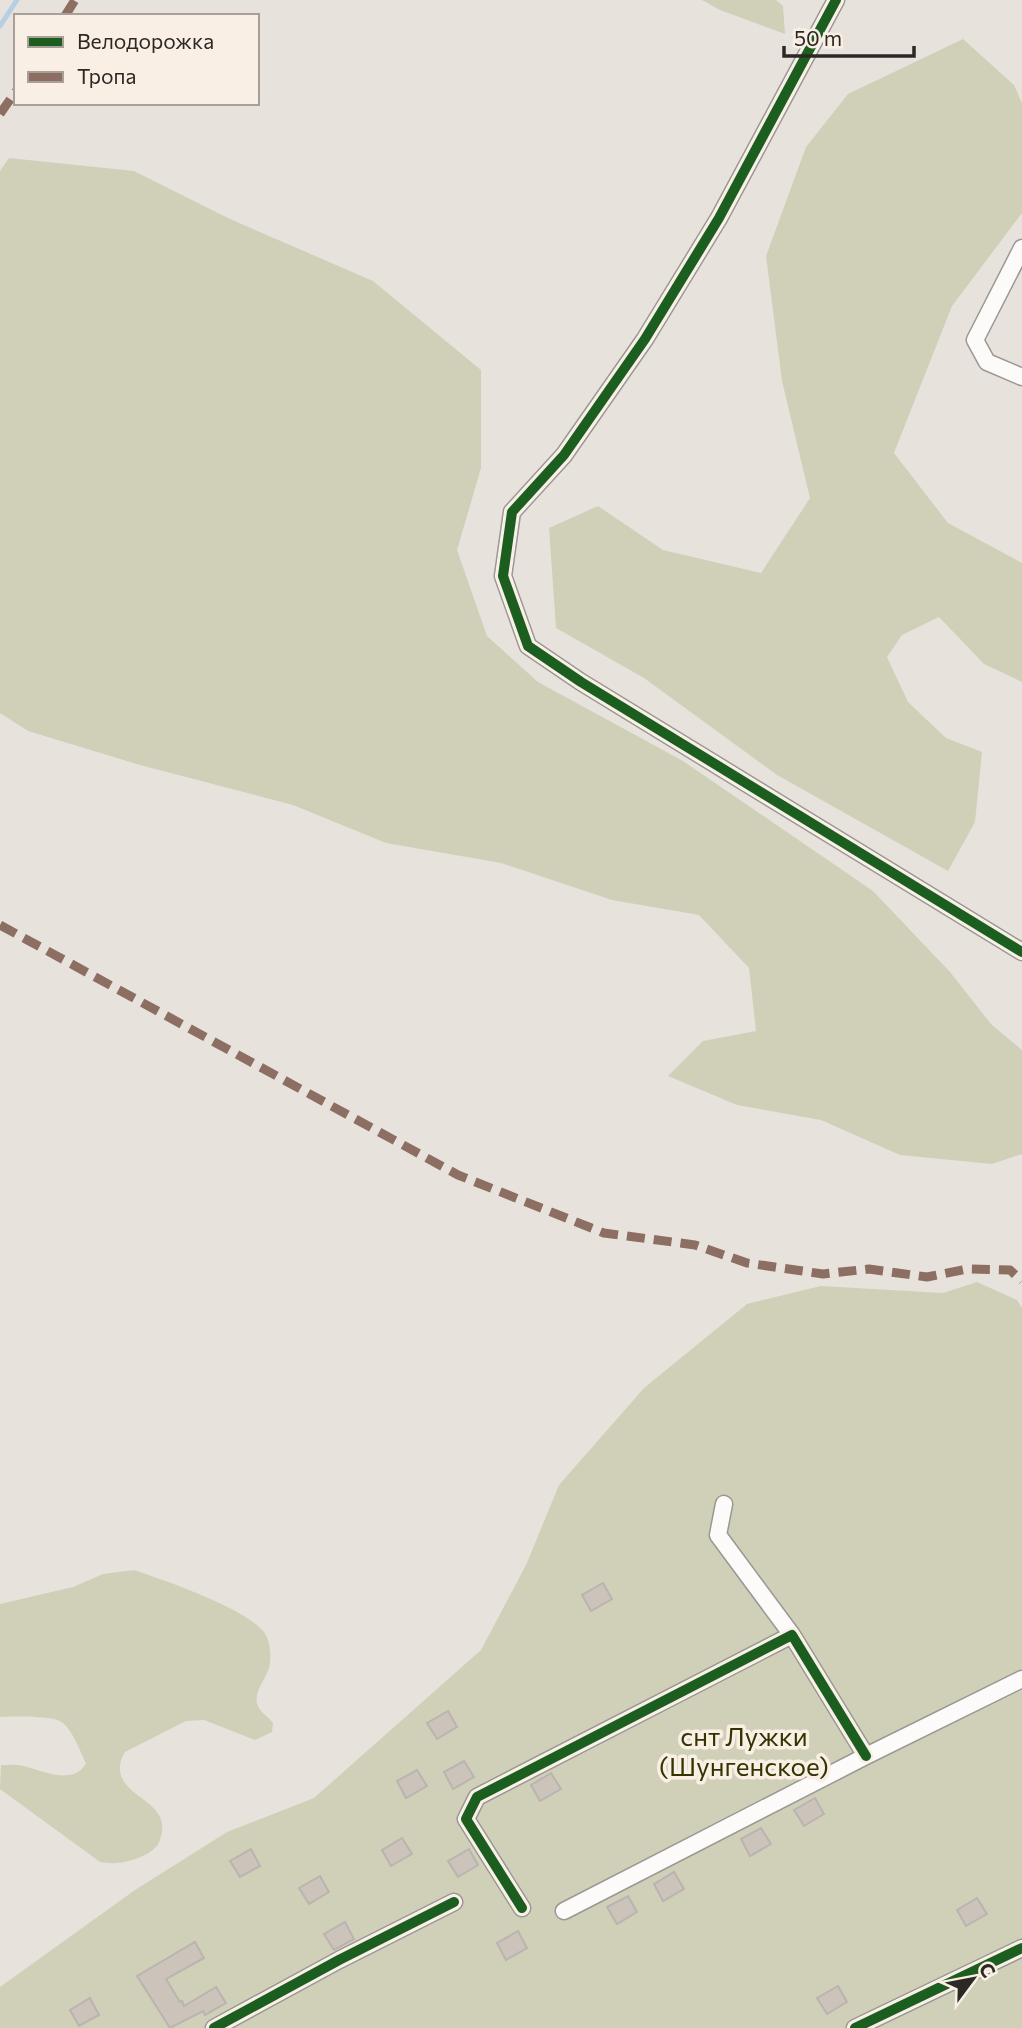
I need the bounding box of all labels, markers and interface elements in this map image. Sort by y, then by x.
legend [14,14,259,105]
scale bar [784,14,914,58]
text: 50 m [794,25,842,50]
text: Велодорожка [77,28,214,53]
text: Тропа [77,63,136,88]
park label: снт Лужки (Шунгенское) [659,1720,829,1781]
north arrow [938,1944,1008,2014]
text: С [975,1958,1001,1981]

